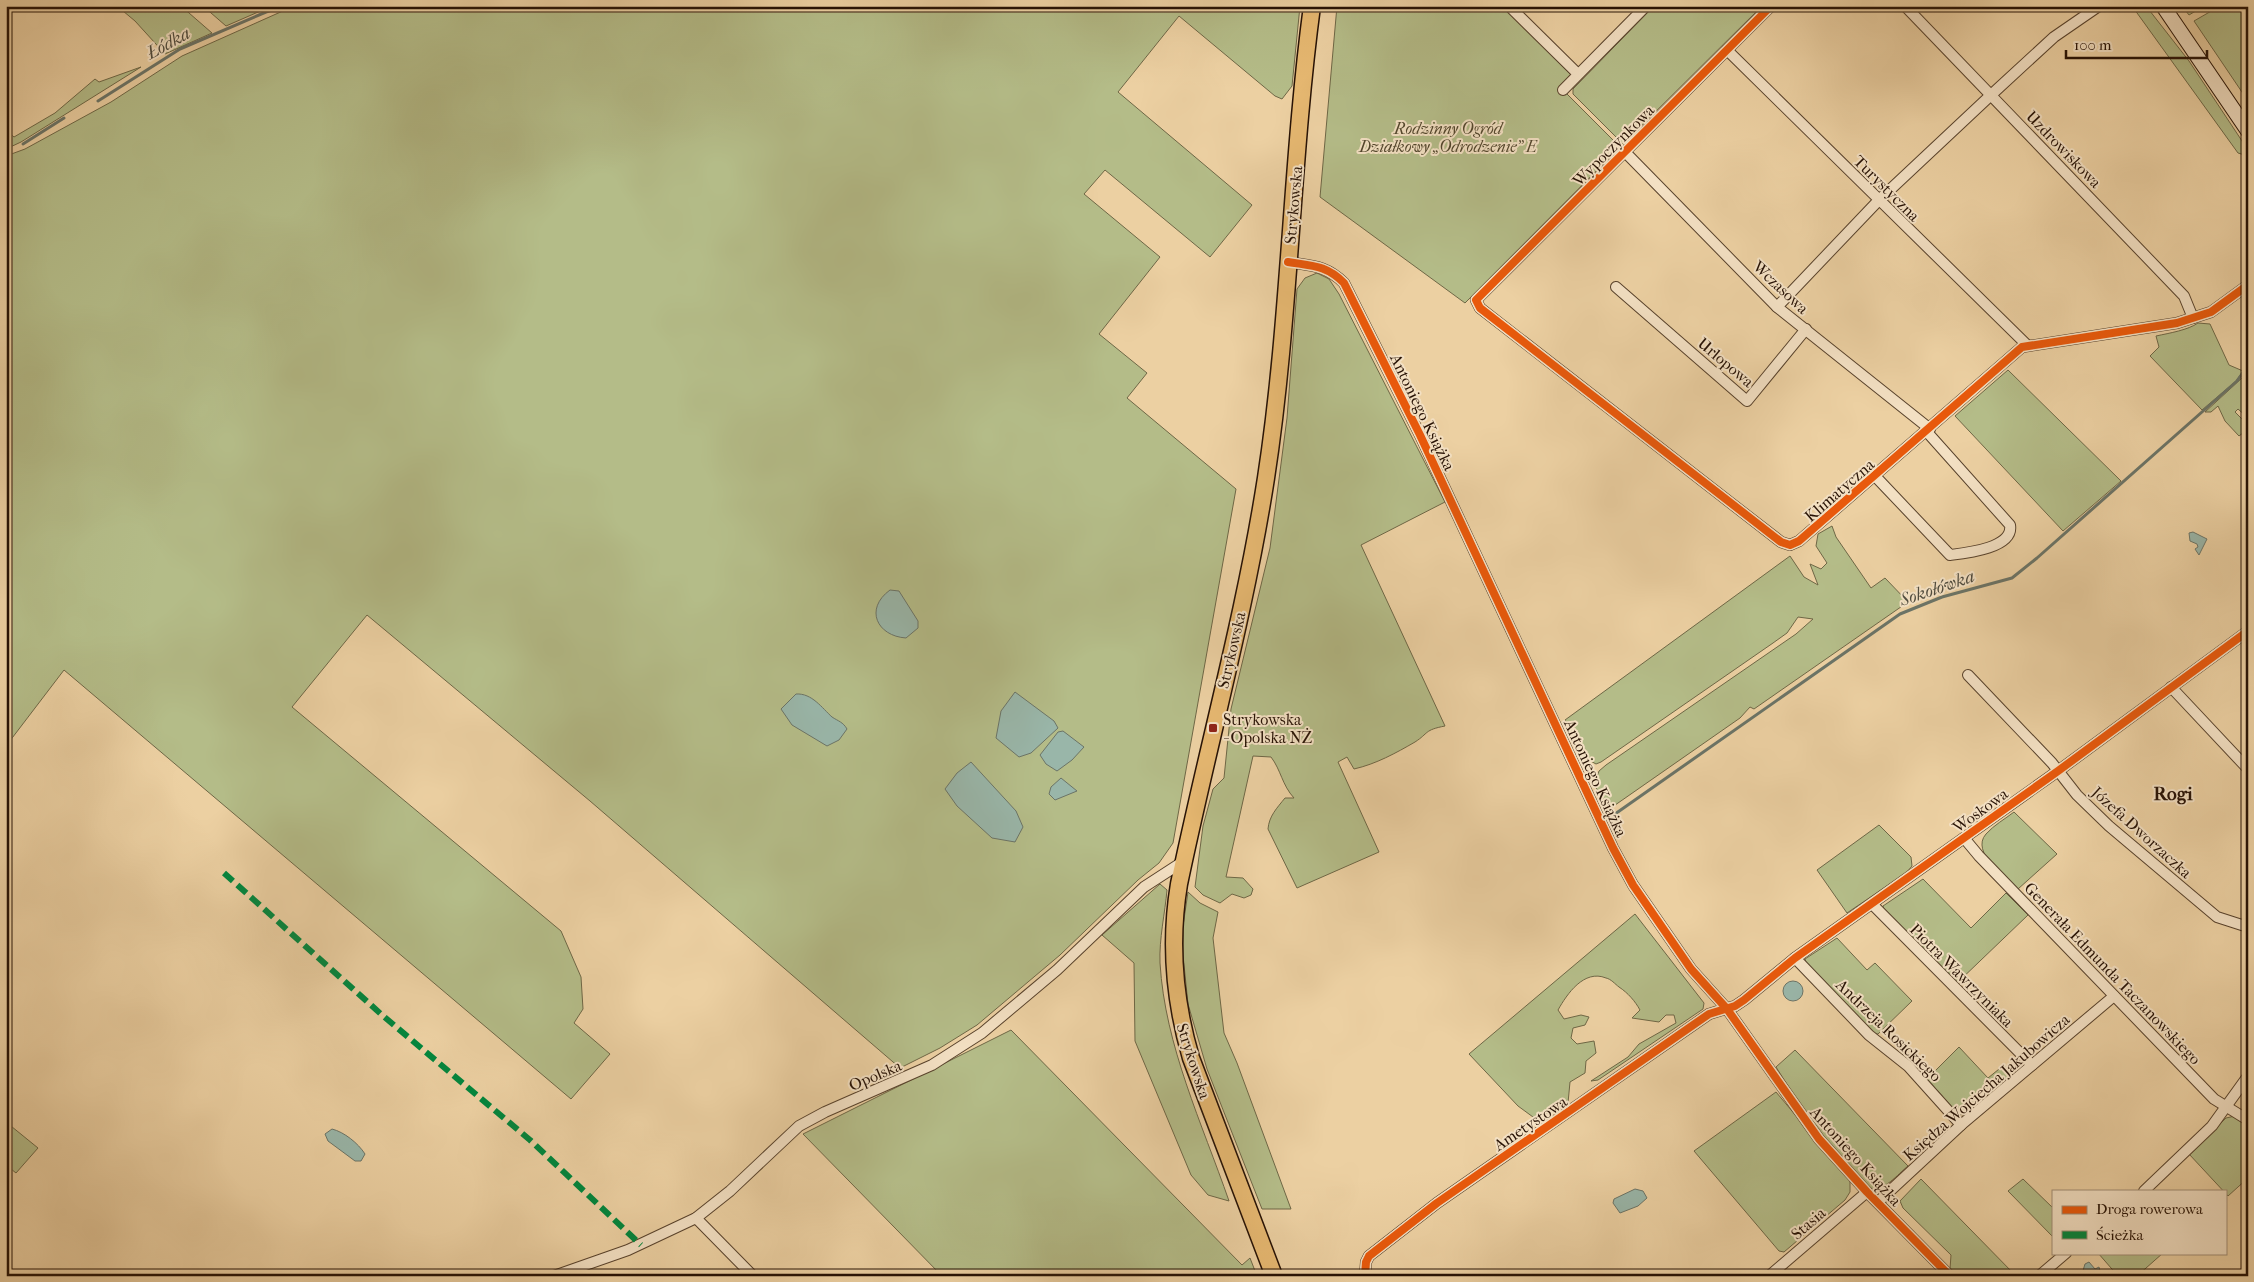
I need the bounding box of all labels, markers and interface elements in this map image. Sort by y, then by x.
water label: Łódka [141,23,194,65]
scale bar [2066,28,2208,60]
text: 100 m [2074,36,2112,54]
street label: Wypoczynkowa [1568,100,1658,191]
street label: Uzdrowiskowa [2022,107,2106,192]
park label: Rodzinny Ogród Działkowy „Odrodzenie” E [1358,119,1538,156]
street label: Turystyczna [1850,151,1924,226]
street label: Strykowska [1281,165,1306,245]
street label: Wczasowa [1748,256,1813,318]
street label: Urlopowa [1694,334,1758,392]
street label: Antoniego Książka [1386,350,1459,474]
street label: Klimatyczna [1801,455,1879,526]
water label: Sokołówka [1896,566,1977,611]
street label: Strykowska [1213,609,1250,690]
place label: Strykowska - Opolska NŻ [1223,710,1313,747]
street label: Antoniego Książka [1560,716,1631,841]
marker: Strykowska - Opolska NŻ [1207,722,1219,734]
street label: Józefa Dworzaczka [2086,781,2196,883]
district label: Rogi [2153,783,2193,805]
street label: Woskowa [1948,784,2012,837]
street label: Generała Edmunda Taczanowskiego [2020,878,2205,1068]
street label: Piotra Wawrzyniaka [1906,920,2018,1031]
street label: Andrzeja Rosickiego [1831,974,1945,1086]
street label: Księdza Wojciecha Jakubowicza [1899,1010,2074,1165]
street label: Strykowska [1172,1021,1215,1102]
street label: Opolska [846,1056,905,1095]
street label: Ametystowa [1489,1092,1571,1155]
street label: Antoniego Książka [1805,1102,1906,1210]
legend [2052,1190,2226,1254]
text: Droga rowerowa [2096,1200,2204,1218]
street label: Stasia [1787,1203,1830,1243]
text: Ścieżka [2096,1226,2144,1244]

